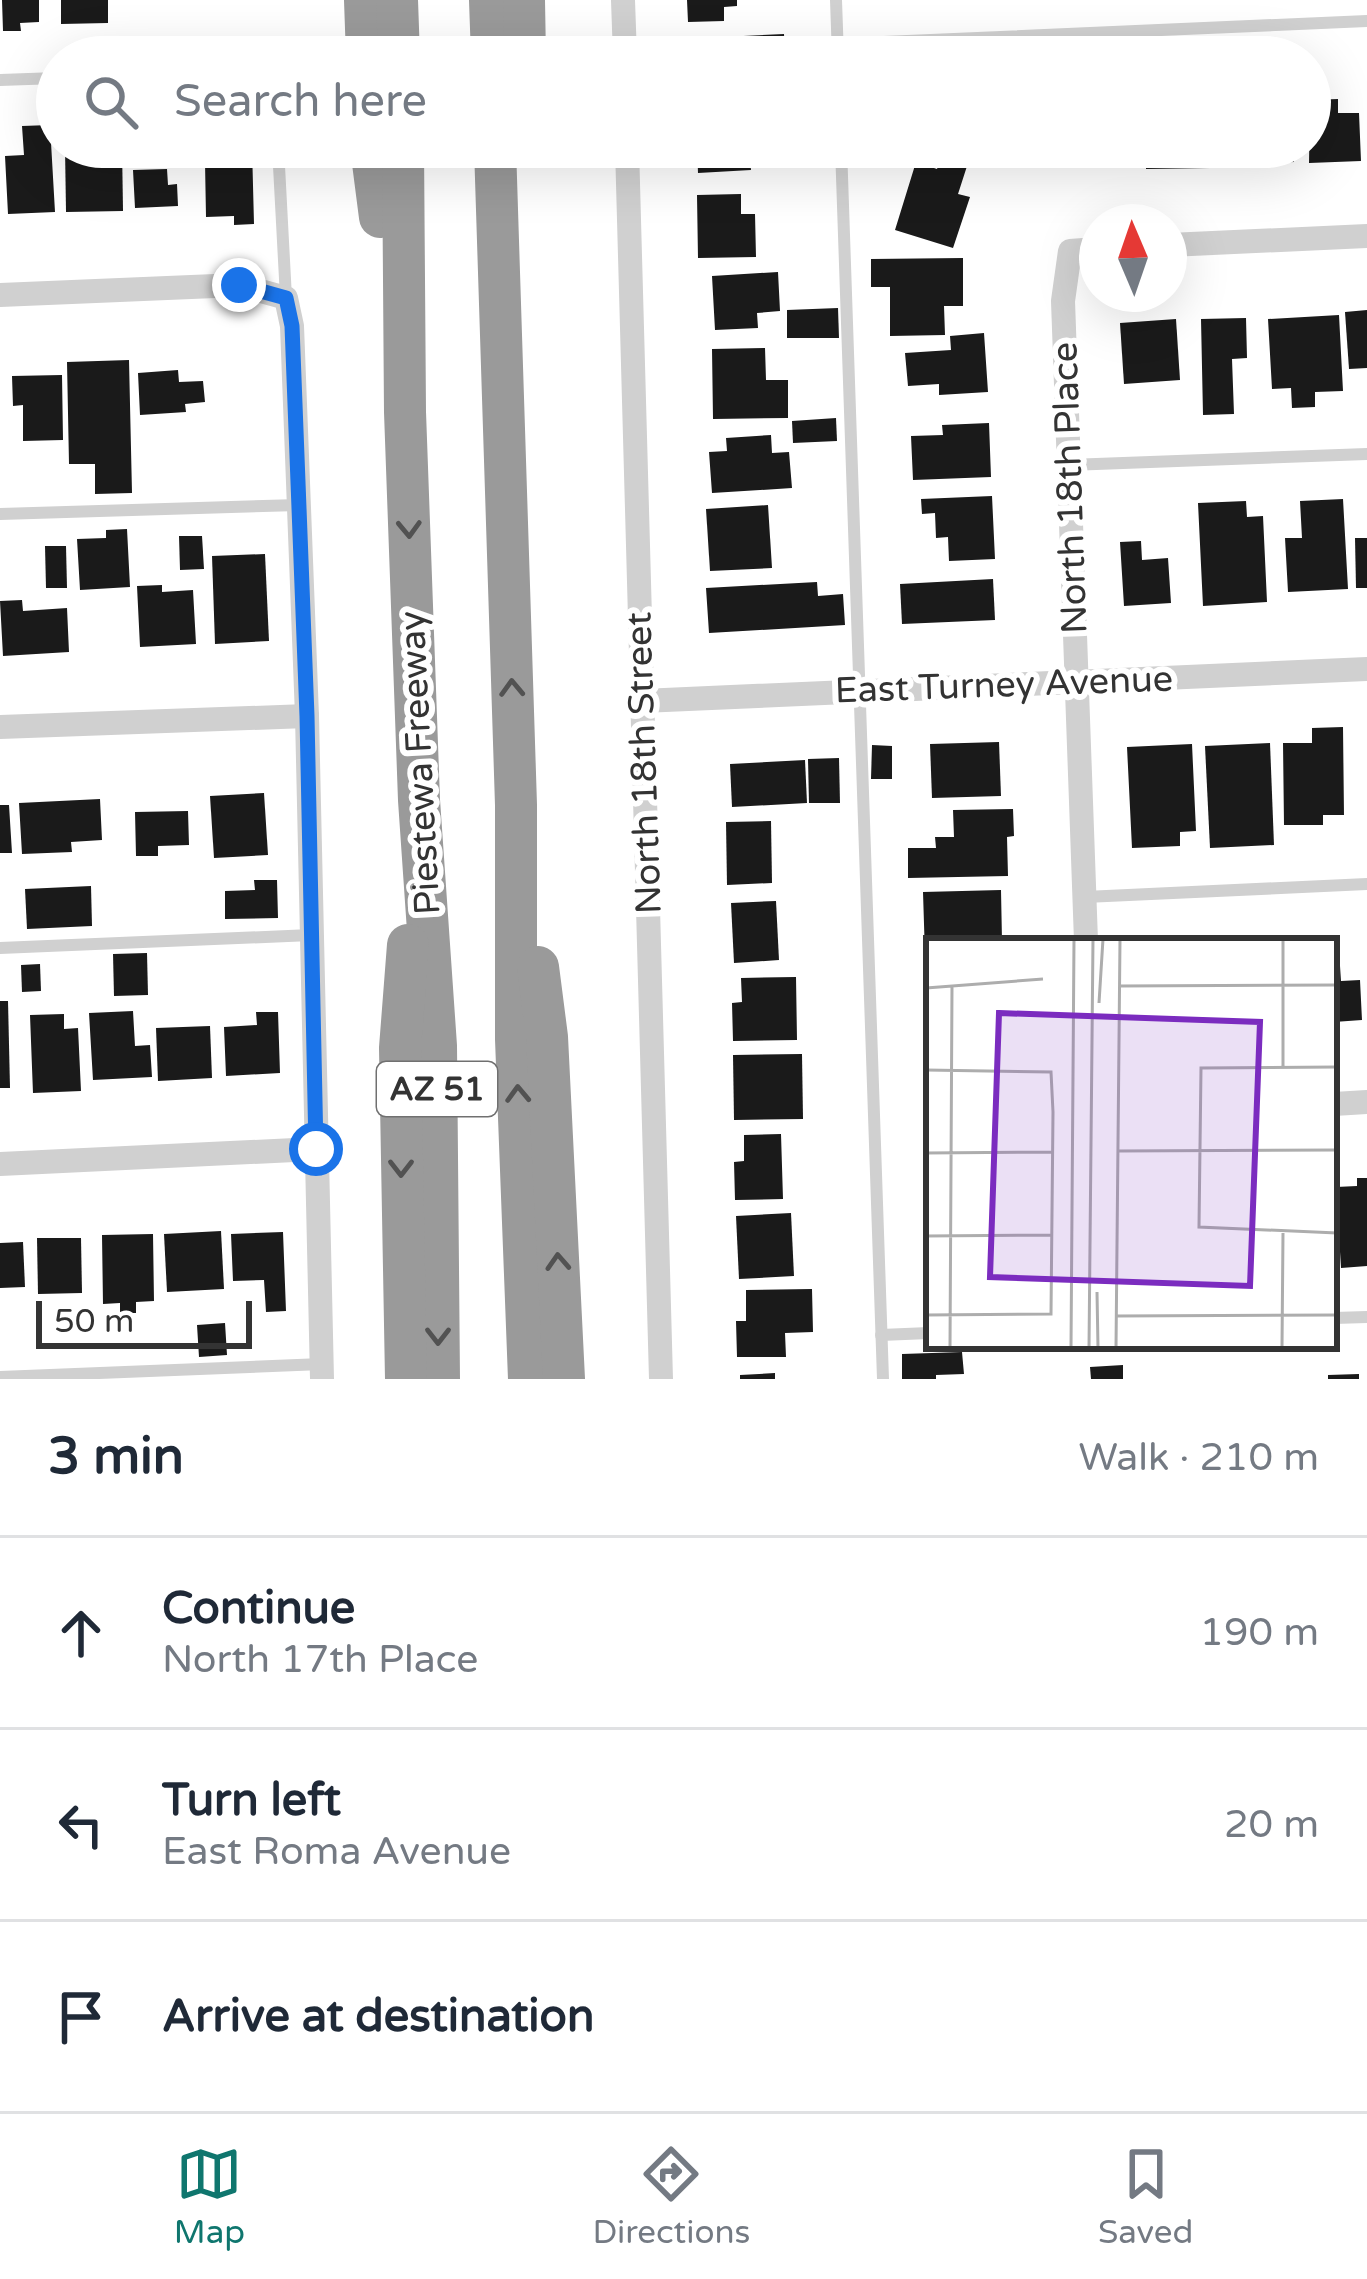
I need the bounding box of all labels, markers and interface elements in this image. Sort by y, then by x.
search box [36,36,1331,168]
icon: search [78,69,144,135]
text: Search here [174,75,427,129]
north arrow [1079,204,1187,312]
route end [212,258,266,312]
street label: North 18th Place [1043,341,1097,635]
one-way arrow [396,520,422,539]
street label: Piestewa Freeway [391,610,449,916]
street label: North 18th Street [617,611,671,915]
street label: East Turney Avenue [834,658,1174,712]
one-way arrow [500,678,526,697]
inset map [926,938,1337,1349]
road number: AZ 51 [377,1062,497,1116]
one-way arrow [505,1084,531,1103]
route start [289,1122,343,1176]
one-way arrow [388,1160,414,1178]
one-way arrow [545,1252,571,1271]
scale bar [36,1295,252,1348]
text: 50 m [54,1302,134,1341]
one-way arrow [425,1328,451,1346]
text: 3 min [48,1426,184,1488]
text: Walk · 210 m [1078,1434,1319,1481]
text: Continue [162,1582,355,1636]
icon: ahead [48,1600,114,1666]
text: 190 m [1200,1609,1319,1656]
text: North 17th Place [162,1636,478,1683]
text: Turn left [162,1774,341,1828]
icon: left [48,1792,114,1858]
text: 20 m [1224,1801,1319,1848]
text: East Roma Avenue [162,1828,511,1875]
icon: arrive [48,1984,114,2050]
text: Arrive at destination [162,1990,594,2044]
tab: Map [174,2141,245,2252]
tab: Directions [593,2141,750,2252]
tab: Saved [1098,2141,1193,2252]

